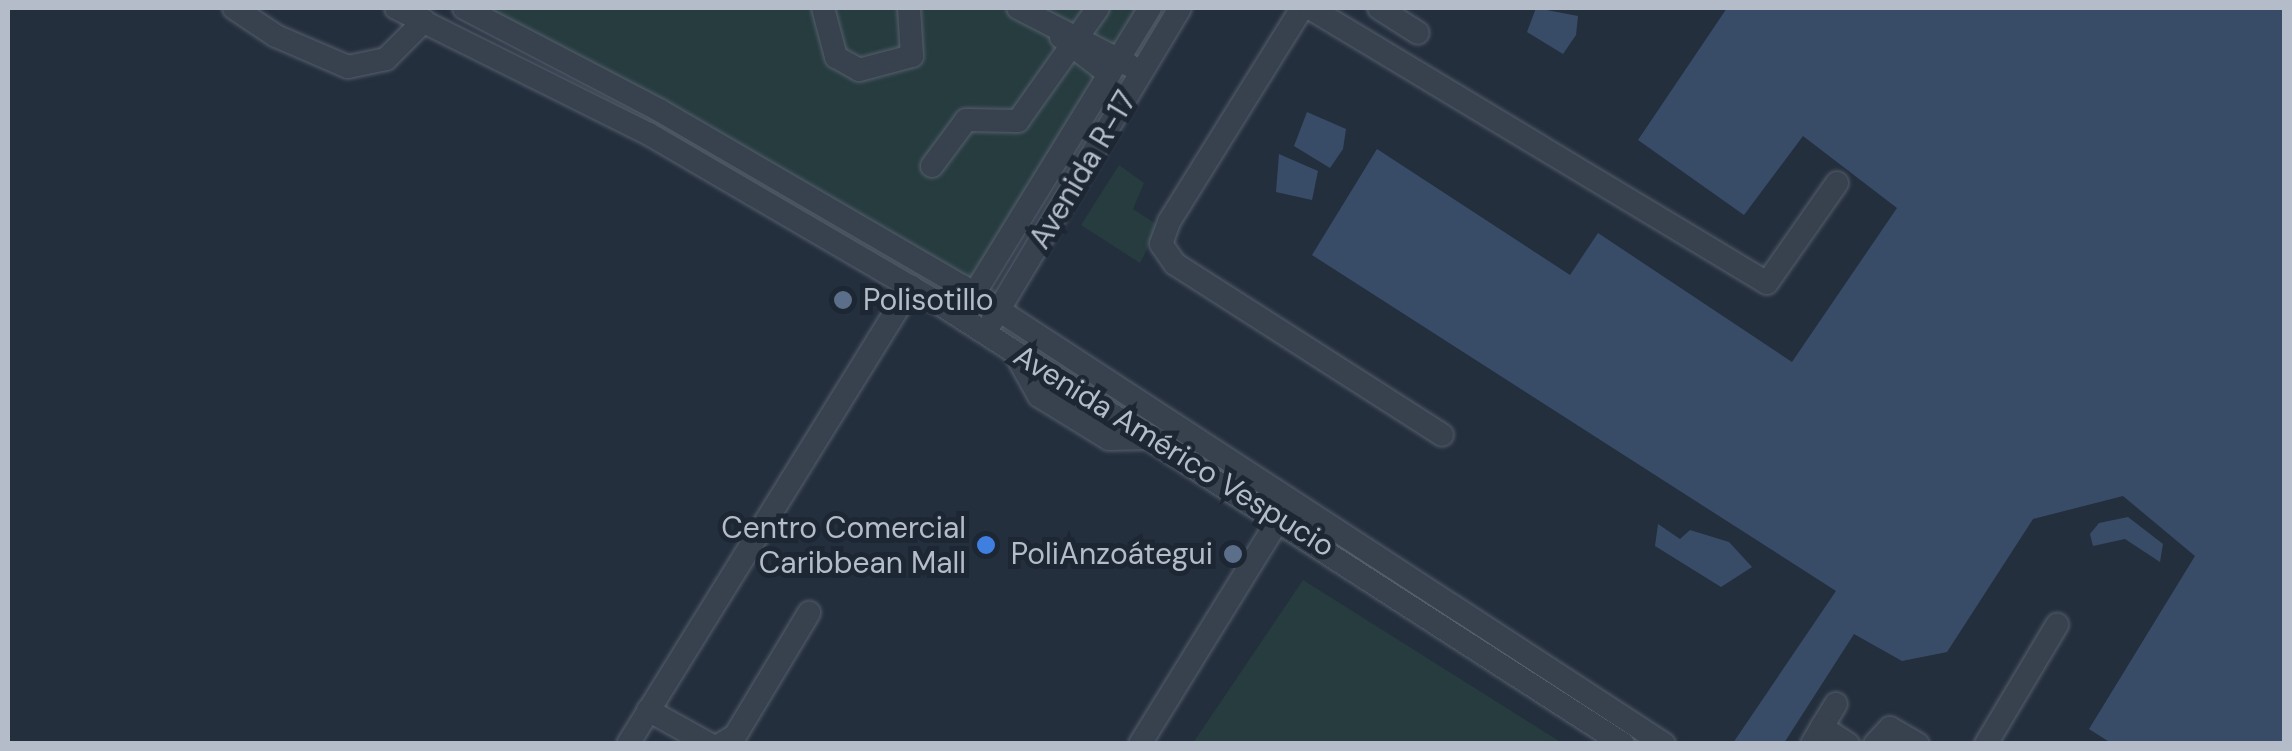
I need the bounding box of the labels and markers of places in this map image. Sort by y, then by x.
place label: Polisotillo [863,282,994,318]
marker: Polisotillo [832,289,854,311]
place label: Centro Comercial Caribbean Mall [721,510,966,580]
marker: Centro Comercial Caribbean Mall [975,534,997,556]
place label: PoliAnzoátegui [1011,536,1213,572]
marker: PoliAnzoátegui [1222,543,1244,565]

